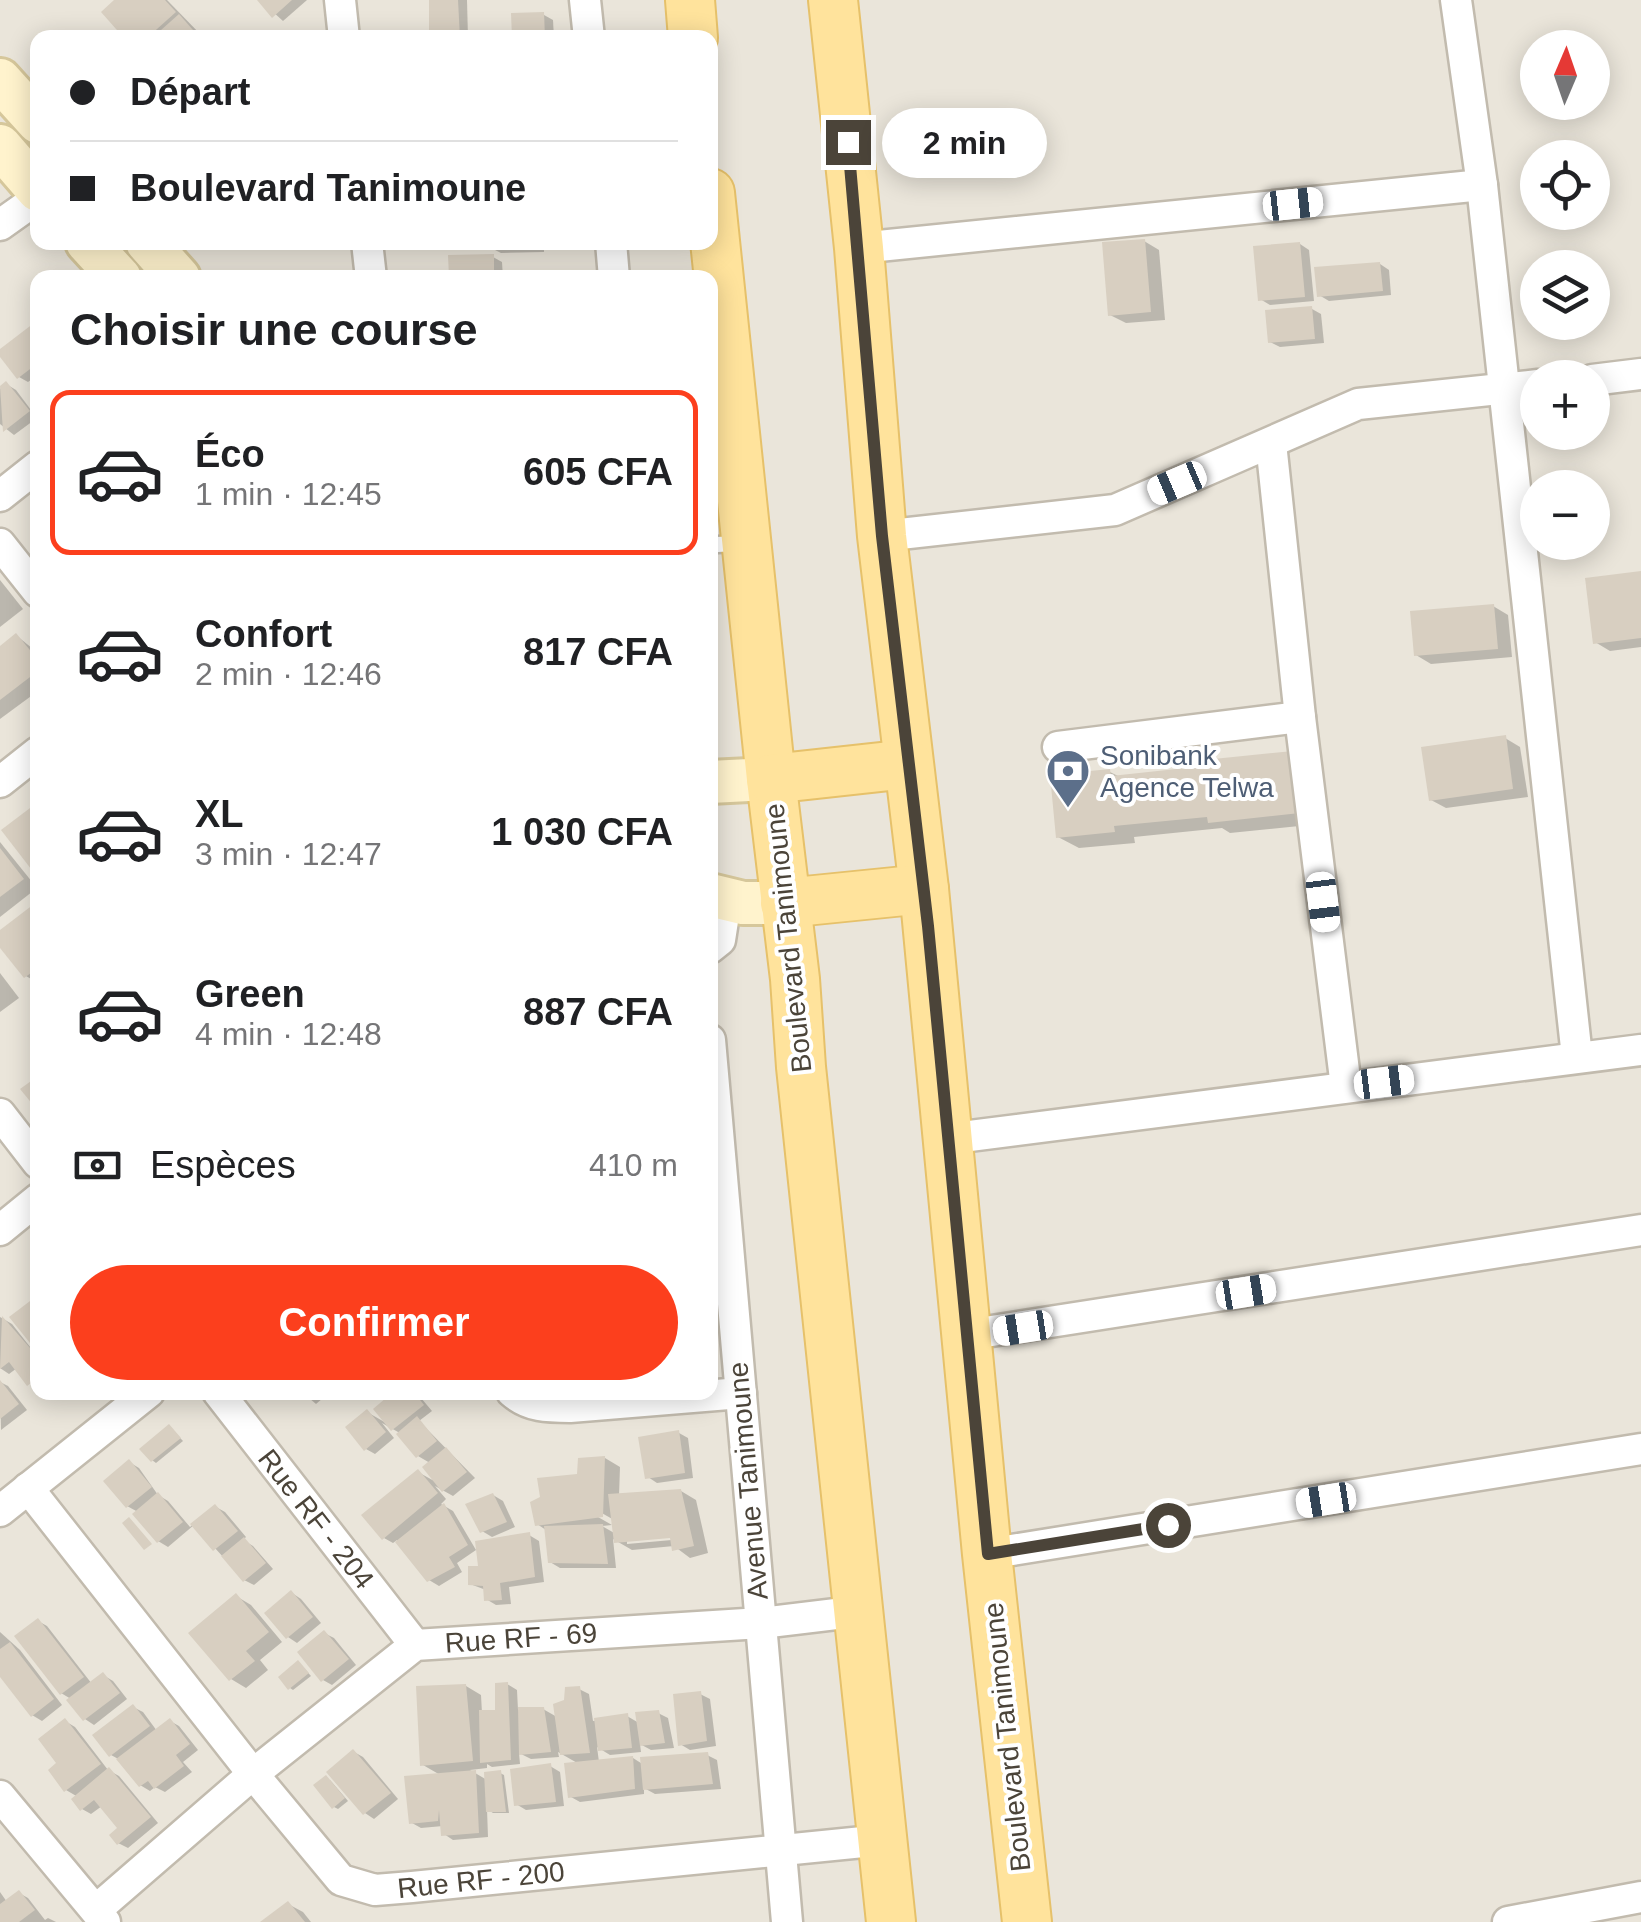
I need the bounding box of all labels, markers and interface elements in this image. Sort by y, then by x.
north arrow [1520,30,1610,120]
map controls [1520,30,1610,560]
text: Départ [130,71,250,113]
callout: 2 min [883,107,1048,177]
route end [826,120,871,165]
text: 2 min [923,125,1006,161]
button: locate [1520,140,1610,230]
text: Boulevard Tanimoune [130,167,526,209]
car [1262,186,1324,222]
button: layers [1520,250,1610,340]
text: Choisir une course [70,304,478,355]
button: + [1520,360,1610,450]
icon: car [75,428,165,518]
text: Éco [195,433,265,475]
text: 605 CFA [523,451,673,493]
car [1144,457,1210,509]
button: − [1520,470,1610,560]
text: 1 min · 12:45 [195,476,382,512]
icon: car [75,608,165,698]
text: Confort [195,613,332,655]
text: 817 CFA [523,631,673,673]
text: 2 min · 12:46 [195,656,382,692]
place label: Sonibank Agence Telwa [1100,740,1274,803]
bank icon: Sonibank Agence Telwa [1045,748,1091,809]
icon: car [75,788,165,878]
text: XL [195,793,244,835]
street label: Boulevard Tanimoune [758,802,818,1074]
text: 1 030 CFA [491,811,673,853]
text: 3 min · 12:47 [195,836,382,872]
car [1304,870,1342,934]
icon: car [75,968,165,1058]
text: Green [195,973,305,1015]
text: 887 CFA [523,991,673,1033]
text: 4 min · 12:48 [195,1016,382,1052]
car [1352,1063,1416,1101]
icon: cash [70,1138,125,1193]
text: Espèces [150,1144,296,1186]
text: 410 m [589,1147,678,1183]
button: Confirmer [70,1265,678,1380]
car [1214,1272,1278,1312]
car [991,1308,1055,1348]
street label: Avenue Tanimoune [722,1361,774,1601]
street label: Rue RF - 204 [252,1443,380,1595]
car [1294,1480,1358,1520]
route start [1146,1503,1191,1548]
street label: Boulevard Tanimoune [977,1601,1037,1873]
street label: Rue RF - 69 [444,1617,598,1659]
street label: Rue RF - 200 [396,1856,566,1904]

